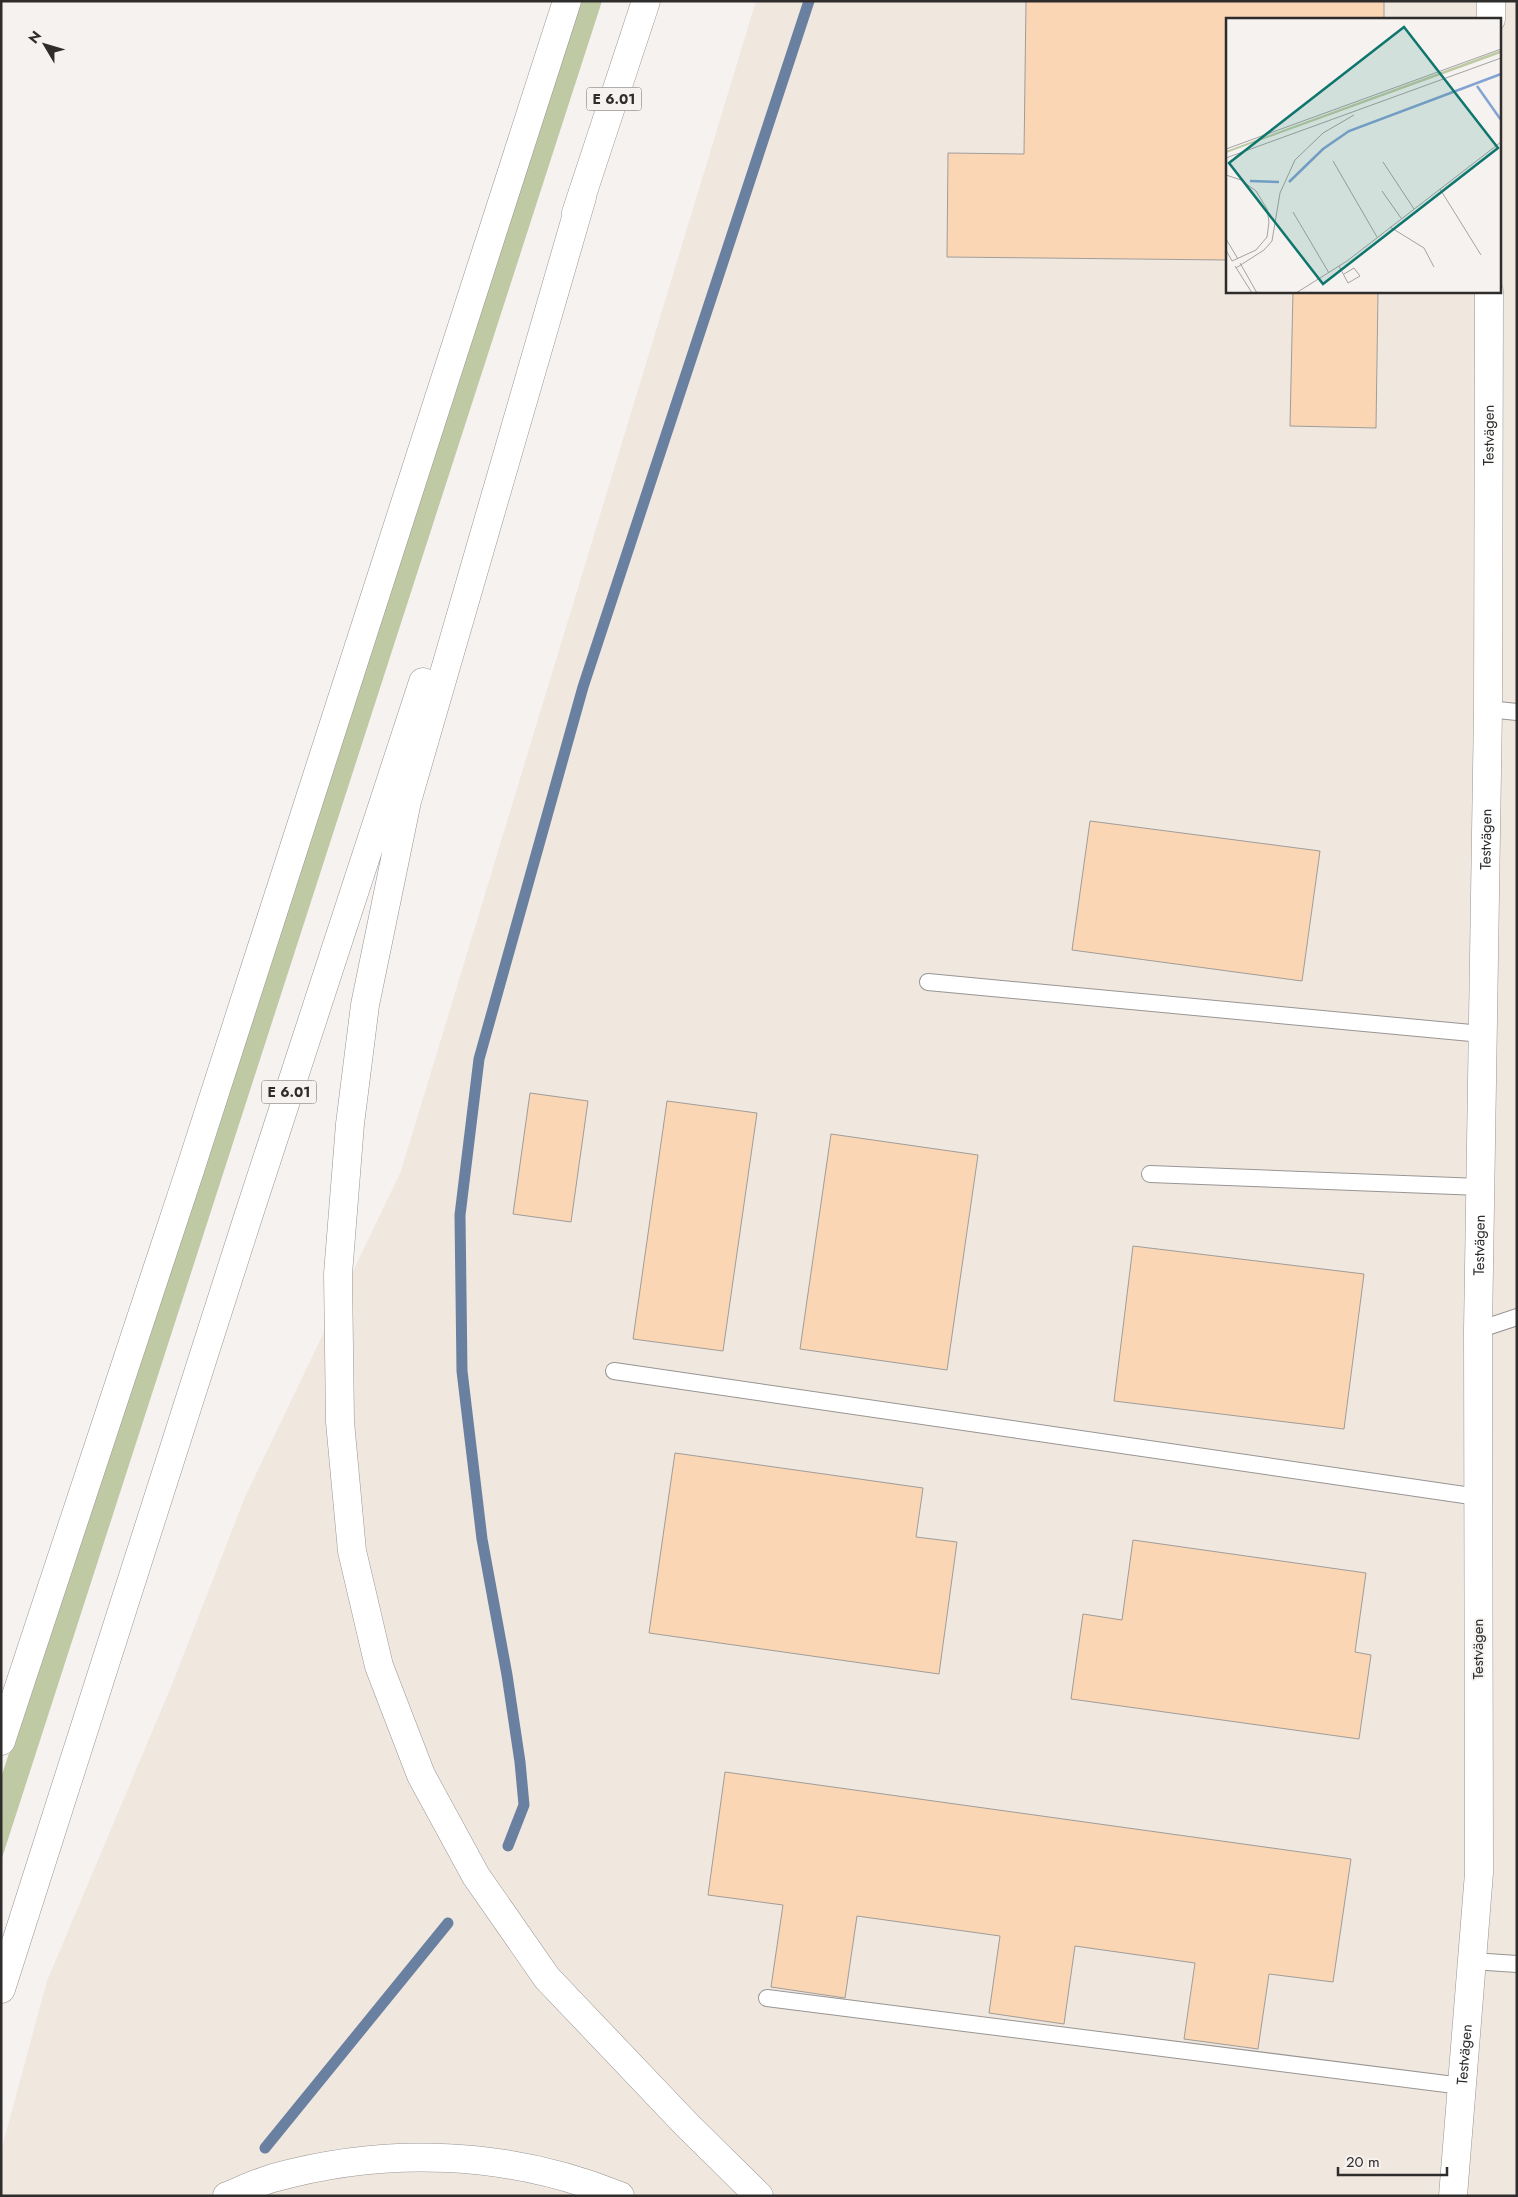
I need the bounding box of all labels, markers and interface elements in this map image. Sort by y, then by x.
inset map [1226,18,1500,292]
north arrow [20,20,70,70]
text: N [23,26,46,48]
road number: E 6.01 [586,88,642,110]
street label: Testvägen [1478,405,1500,466]
street label: Testvägen [1474,808,1497,870]
road number: E 6.01 [262,1080,316,1104]
street label: Testvägen [1468,1214,1491,1276]
street label: Testvägen [1467,1619,1489,1679]
street label: Testvägen [1451,2023,1478,2086]
scale bar [1338,2144,1447,2176]
text: 20 m [1346,2151,1380,2173]

